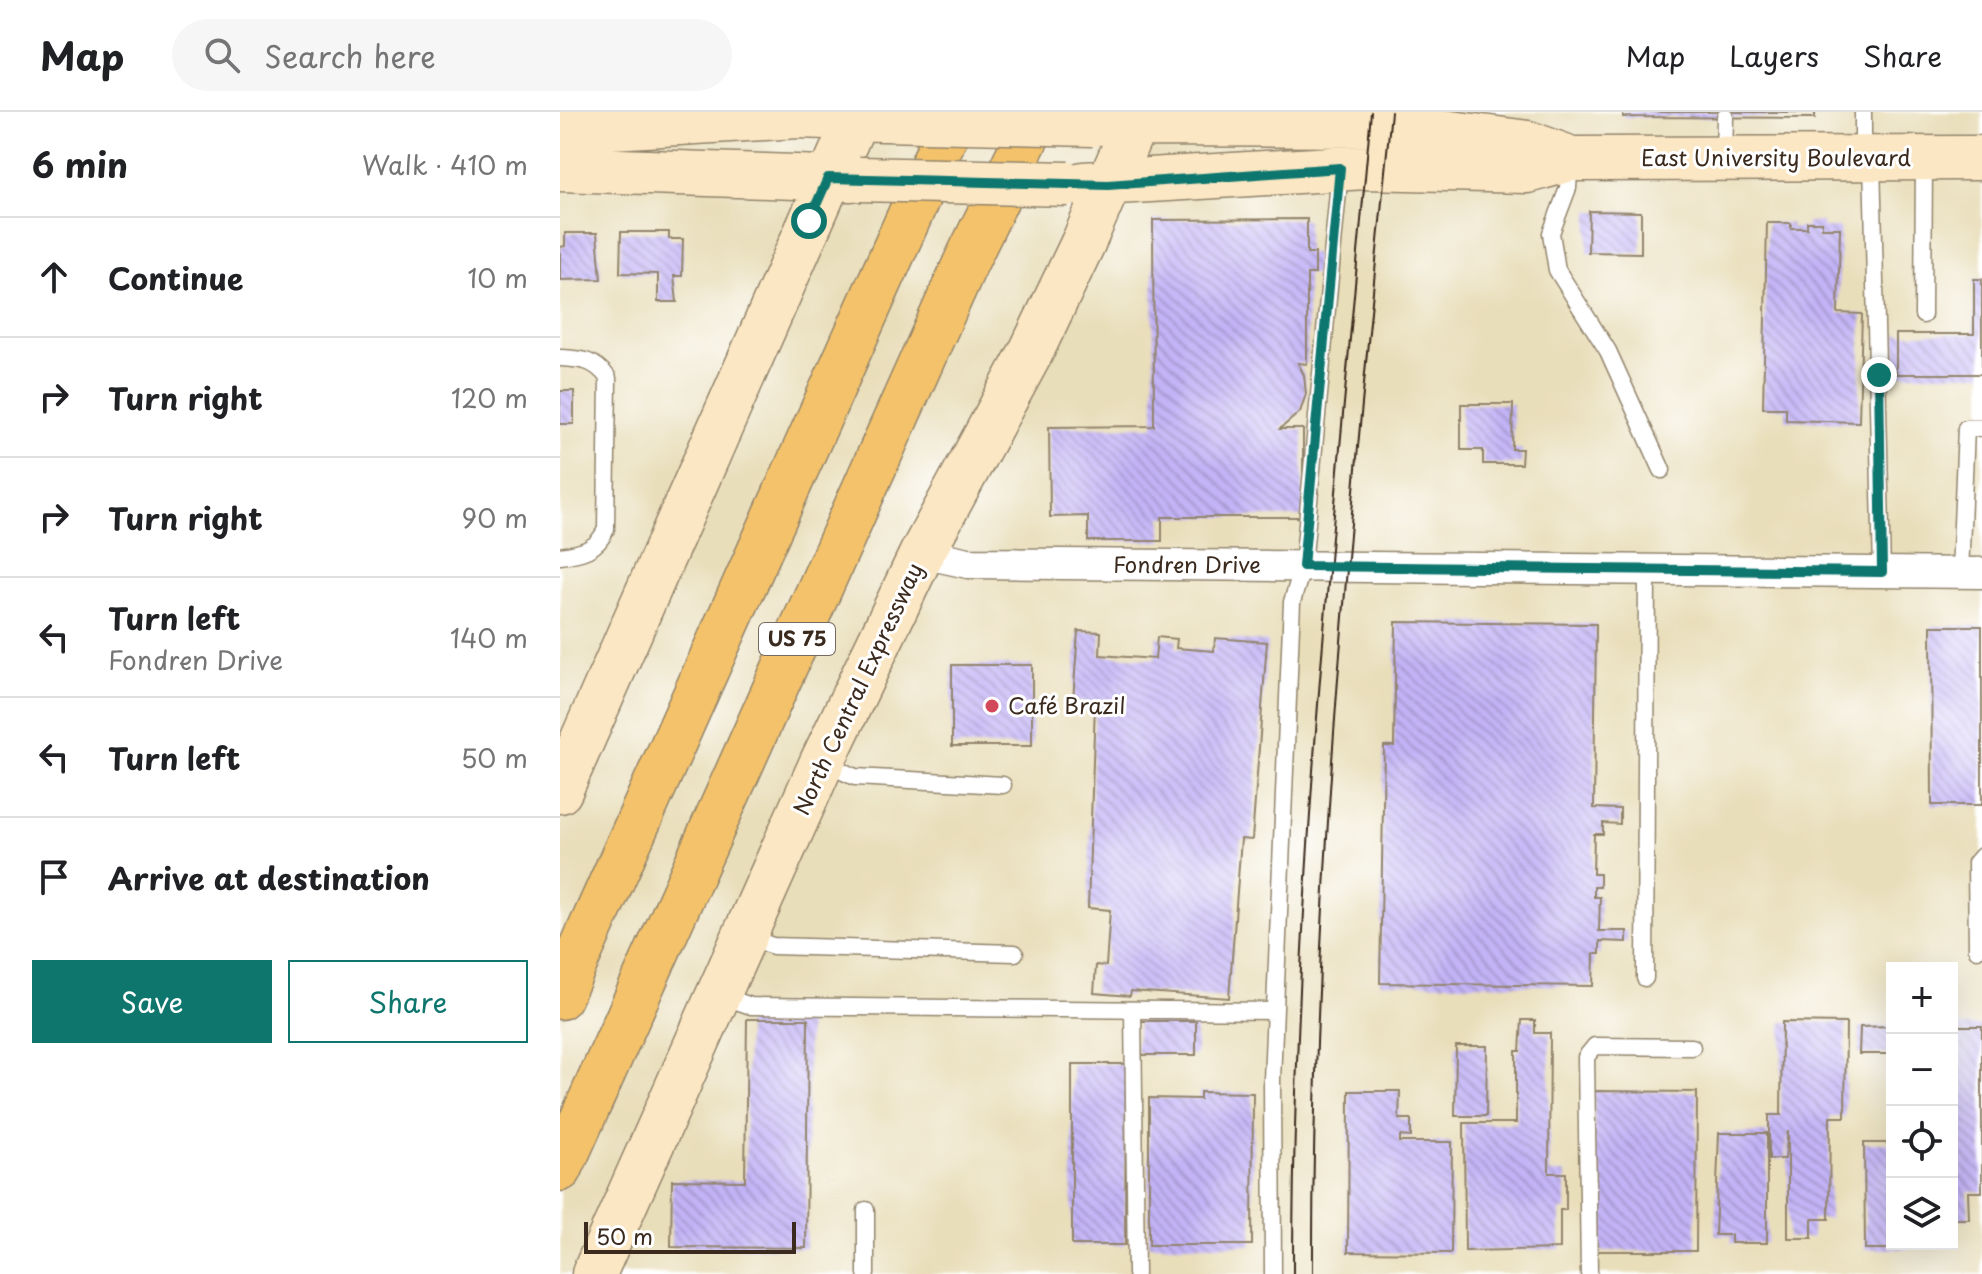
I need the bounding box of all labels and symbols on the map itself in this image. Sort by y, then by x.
street label: East University Boulevard [1641,140,1911,173]
route start [791,203,827,239]
route end [1861,357,1897,393]
street label: Fondren Drive [1113,547,1261,580]
street label: North Central Expressway [784,557,930,820]
road number: US 75 [759,623,835,655]
place label: Café Brazil [1008,688,1126,721]
marker: Café Brazil [983,697,1001,715]
scale bar [584,1218,796,1254]

